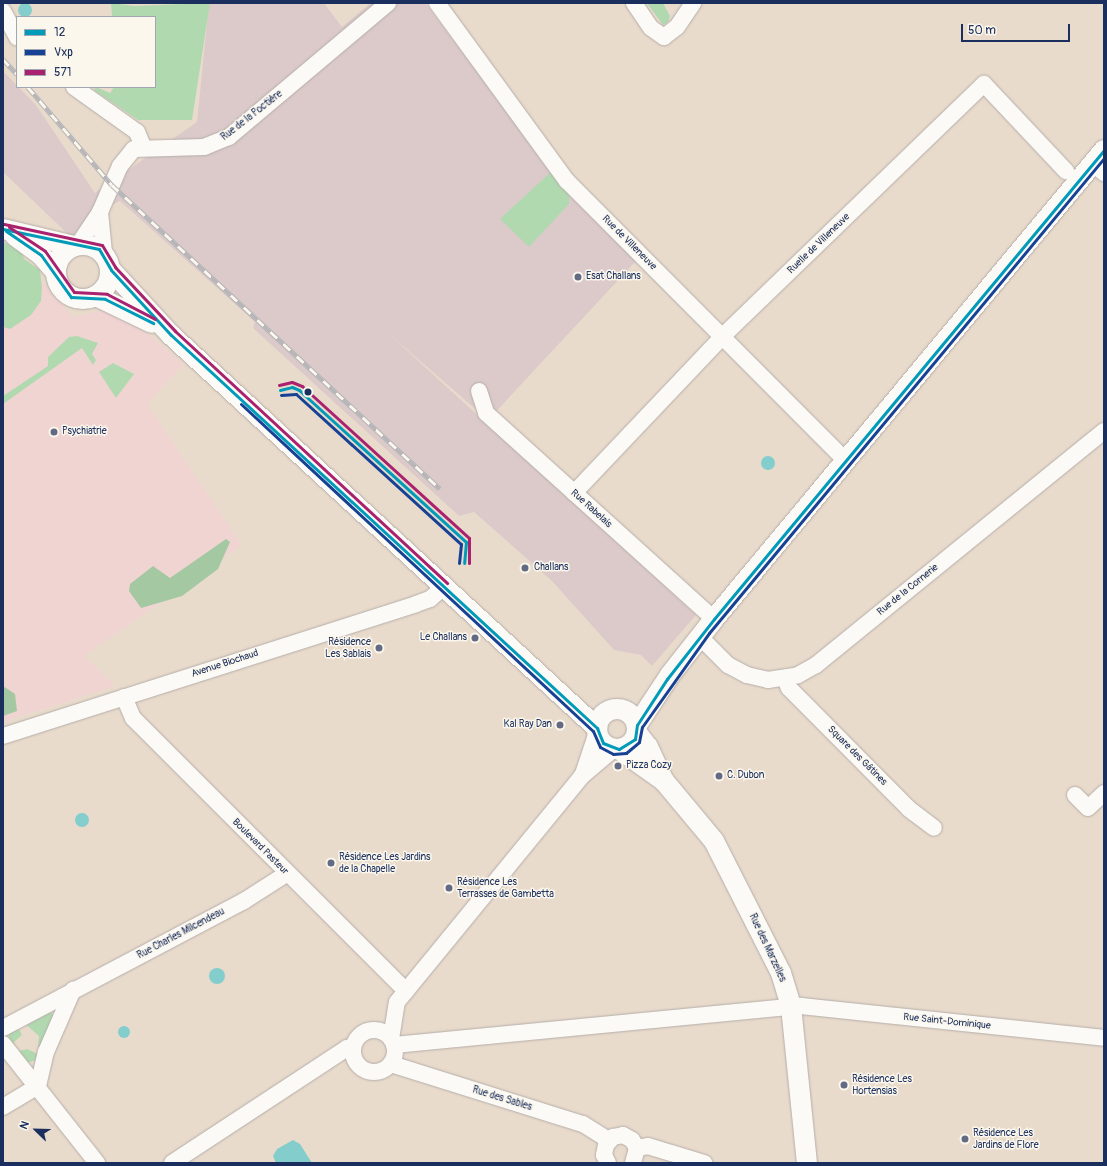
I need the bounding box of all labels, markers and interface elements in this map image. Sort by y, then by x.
legend [16,16,156,88]
scale bar [963,16,1072,42]
text: 50 m [968,23,996,38]
text: 12 [54,25,65,40]
text: Vxp [54,45,73,60]
text: 571 [54,65,72,80]
street label: Rue de la Poctière [219,88,285,144]
street label: Ruelle de Villeneuve [785,211,853,277]
street label: Rue de Villeneuve [599,213,659,273]
place label: Esat Challans [586,271,641,283]
marker: Esat Challans [573,272,583,282]
unlabelled marker [303,387,313,397]
place label: Psychiatrie [62,426,107,438]
marker: Psychiatrie [49,427,59,437]
street label: Rue Rabelais [568,487,614,531]
marker: Challans [519,562,531,574]
place label: Challans [534,562,569,574]
street label: Rue de la Cornerie [875,562,941,618]
place label: Le Challans [420,632,467,644]
marker: Le Challans [470,633,480,643]
place label: Résidence Les Sablais [325,636,371,660]
marker: Résidence Les Sablais [374,643,384,653]
street label: Avenue Biochaud [190,647,260,681]
place label: Kal Ray Dan [504,719,552,731]
marker: Kal Ray Dan [555,720,565,730]
street label: Square des Gâtines [825,724,889,788]
place label: Pizza Cozy [626,760,672,772]
marker: Pizza Cozy [613,761,623,771]
place label: C. Dubon [727,770,764,782]
marker: C. Dubon [714,771,724,781]
street label: Boulevard Pasteur [229,816,291,878]
place label: Résidence Les Jardins de la Chapelle [339,851,430,874]
marker: Résidence Les Jardins de la Chapelle [326,858,336,868]
place label: Résidence Les Terrasses de Gambetta [457,876,554,900]
marker: Résidence Les Terrasses de Gambetta [444,883,454,893]
street label: Rue Charles Milcendeau [135,906,227,962]
street label: Rue des Marzelles [746,912,788,984]
street label: Rue Saint-Dominique [903,1011,991,1033]
place label: Résidence Les Hortensias [852,1073,912,1096]
marker: Résidence Les Hortensias [839,1080,849,1090]
street label: Rue des Sables [471,1084,533,1114]
north arrow [16,1110,56,1150]
text: N [17,1119,32,1131]
place label: Résidence Les Jardins de Flore [973,1127,1039,1150]
marker: Résidence Les Jardins de Flore [960,1134,970,1144]

